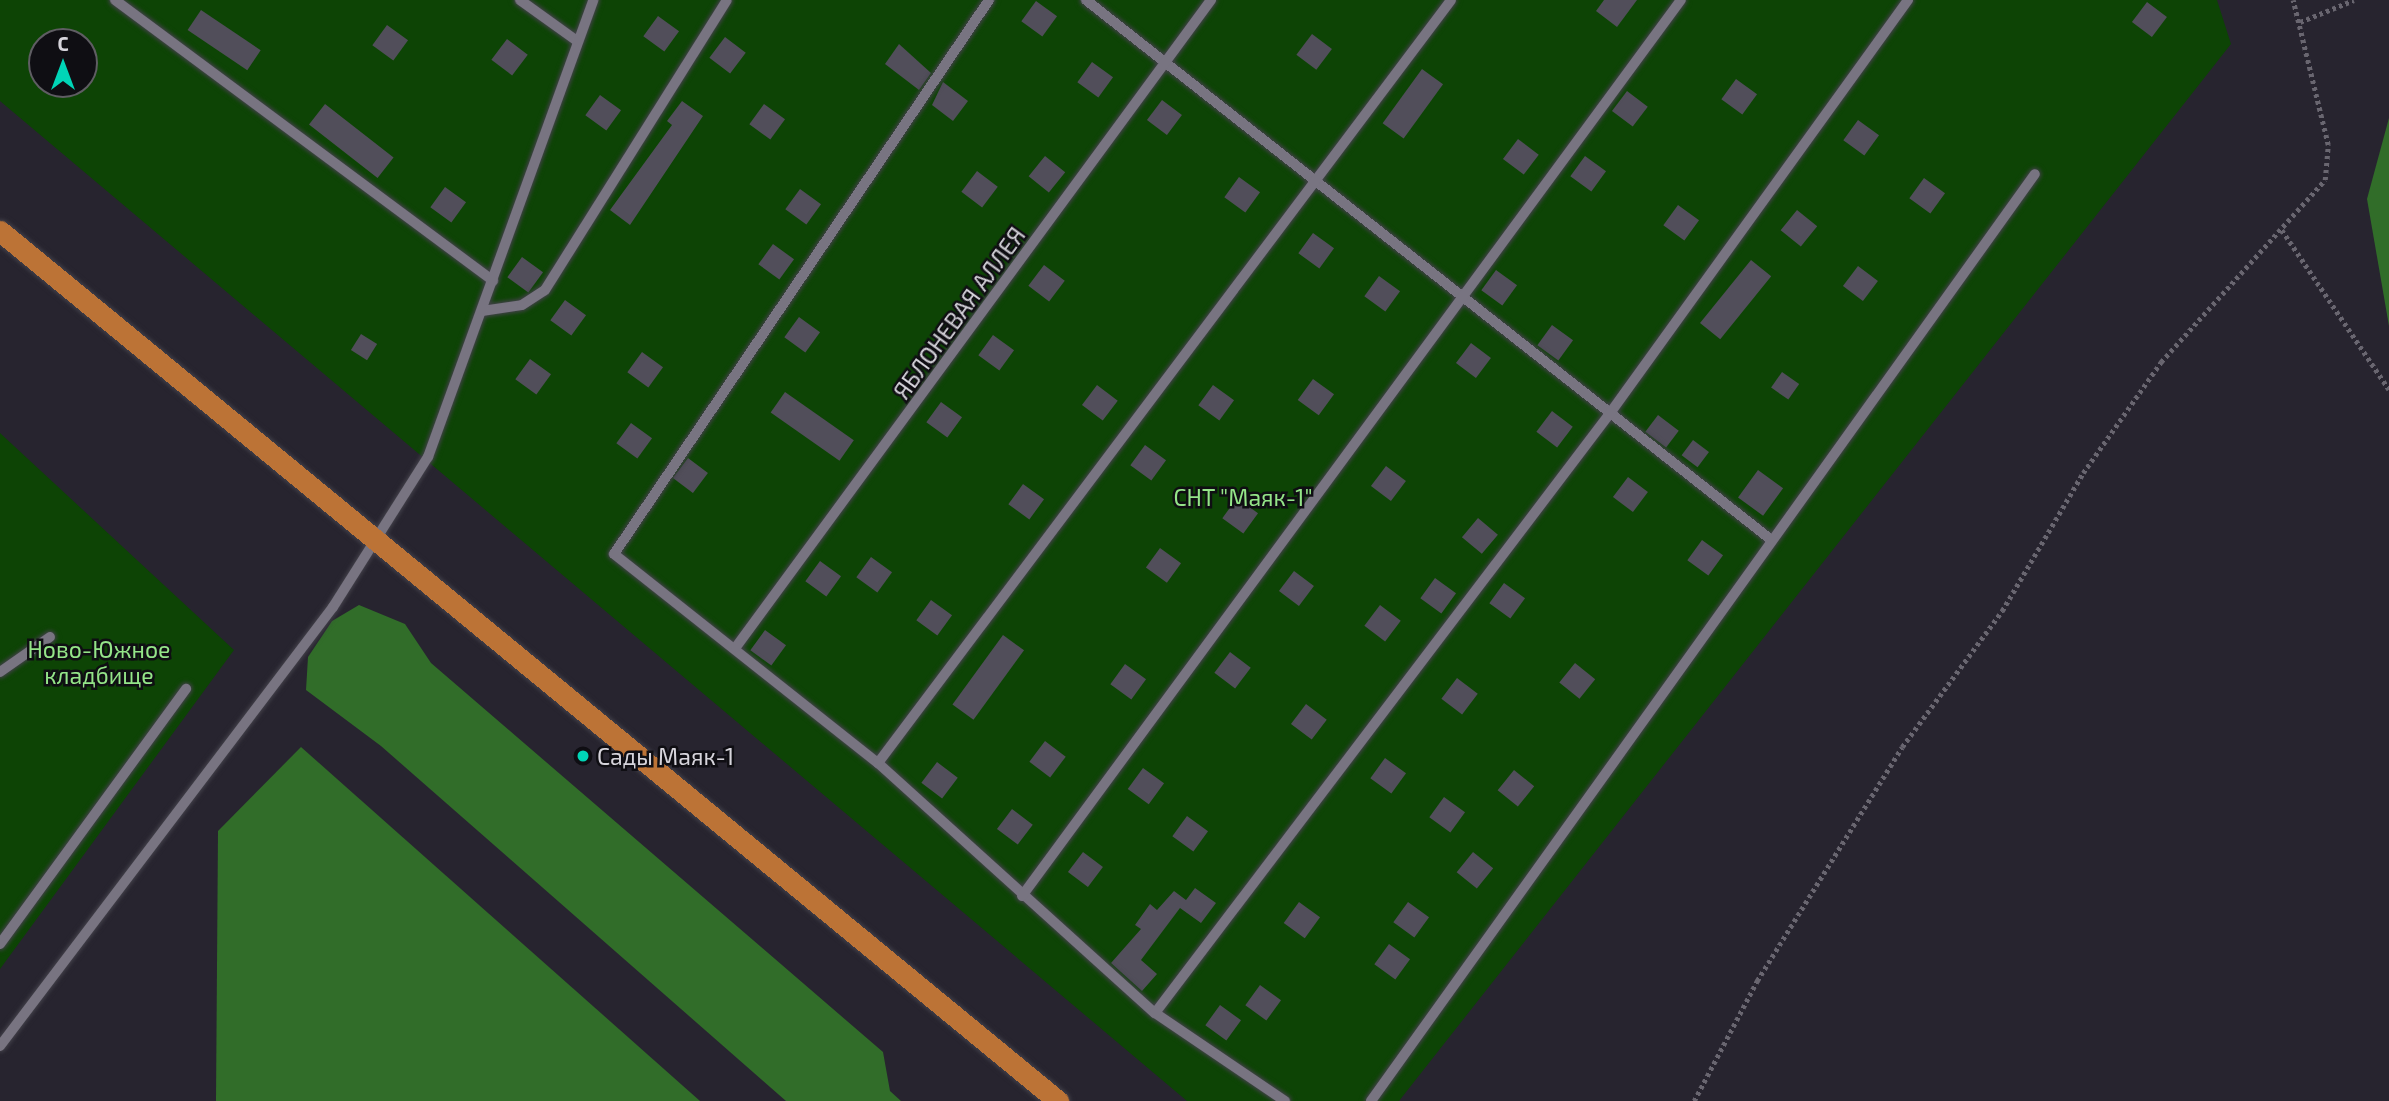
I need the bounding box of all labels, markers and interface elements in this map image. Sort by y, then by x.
north arrow [28,28,98,98]
text: С [57,32,69,55]
street label: ЯБЛОНЕВАЯ АЛЛЕЯ [887,222,1031,404]
park label: СНТ "Маяк-1" [1173,483,1313,511]
park label: Ново-Южное кладбище [27,635,171,689]
place label: Сады Маяк-1 [597,742,734,770]
marker: Сады Маяк-1 [575,748,591,764]

